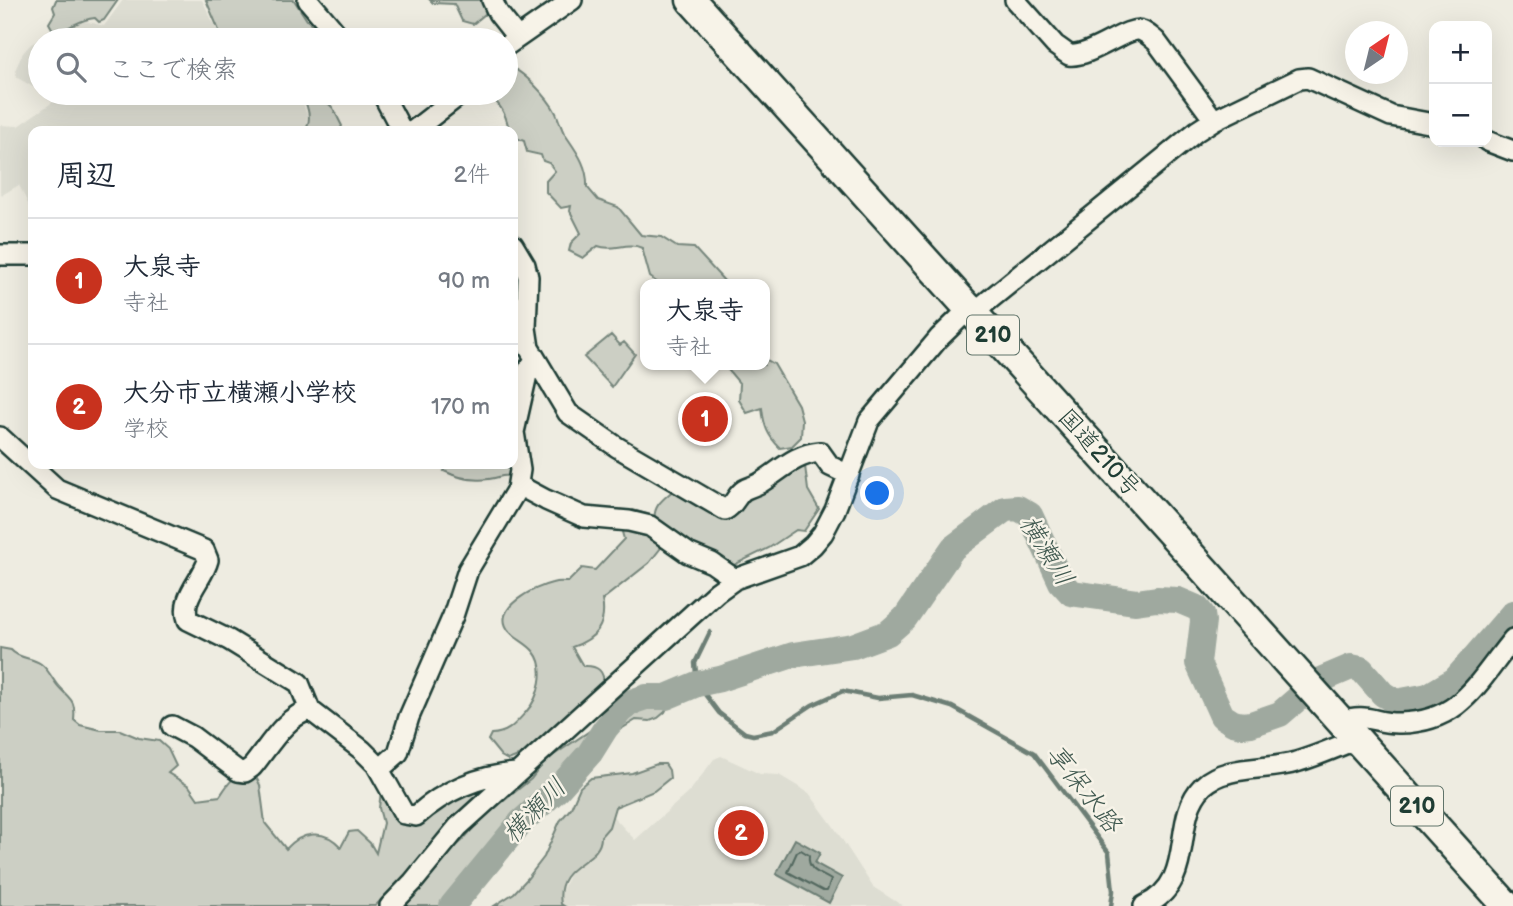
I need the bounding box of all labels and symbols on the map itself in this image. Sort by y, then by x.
north arrow [1345,21,1408,84]
road number: 210 [967,316,1019,354]
pin: 1 [682,393,728,445]
street label: 国道210号 [1052,403,1146,503]
your location [860,476,894,510]
water label: 横瀬川 [1012,510,1080,592]
water label: 享保水路 [1039,738,1128,841]
water label: 横瀬川 [497,772,573,850]
road number: 210 [1391,786,1443,826]
pin: 2 [718,807,764,859]

